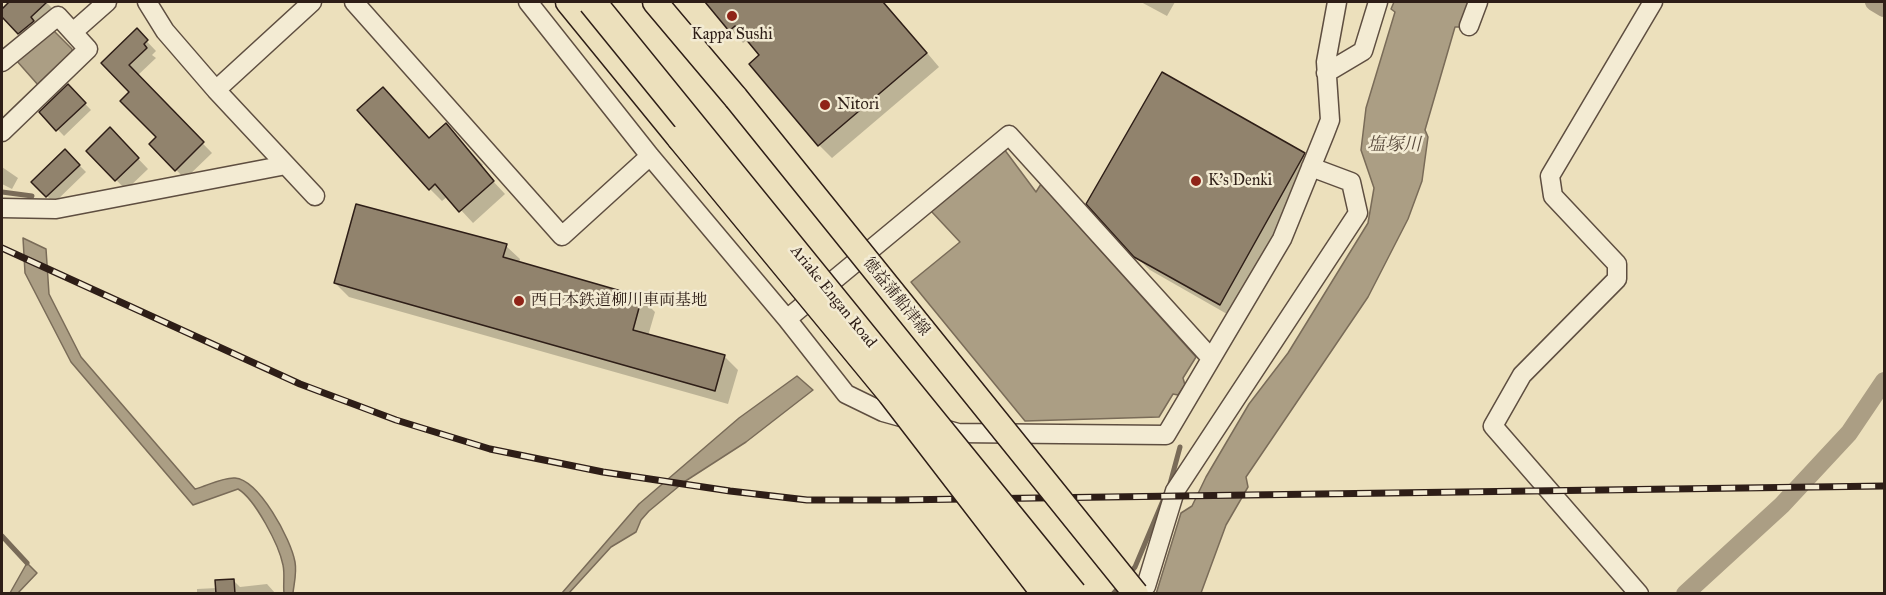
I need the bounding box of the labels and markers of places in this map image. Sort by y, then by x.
marker: Kappa Sushi [725,9,739,23]
place label: Kappa Sushi [691,25,773,45]
place label: Nitori [837,95,879,115]
marker: Nitori [818,98,832,112]
place label: K's Denki [1208,171,1272,191]
marker: K's Denki [1189,174,1203,188]
place label: 西日本鉄道柳川車両基地 [531,291,707,311]
marker: 西日本鉄道柳川車両基地 [512,294,526,308]

